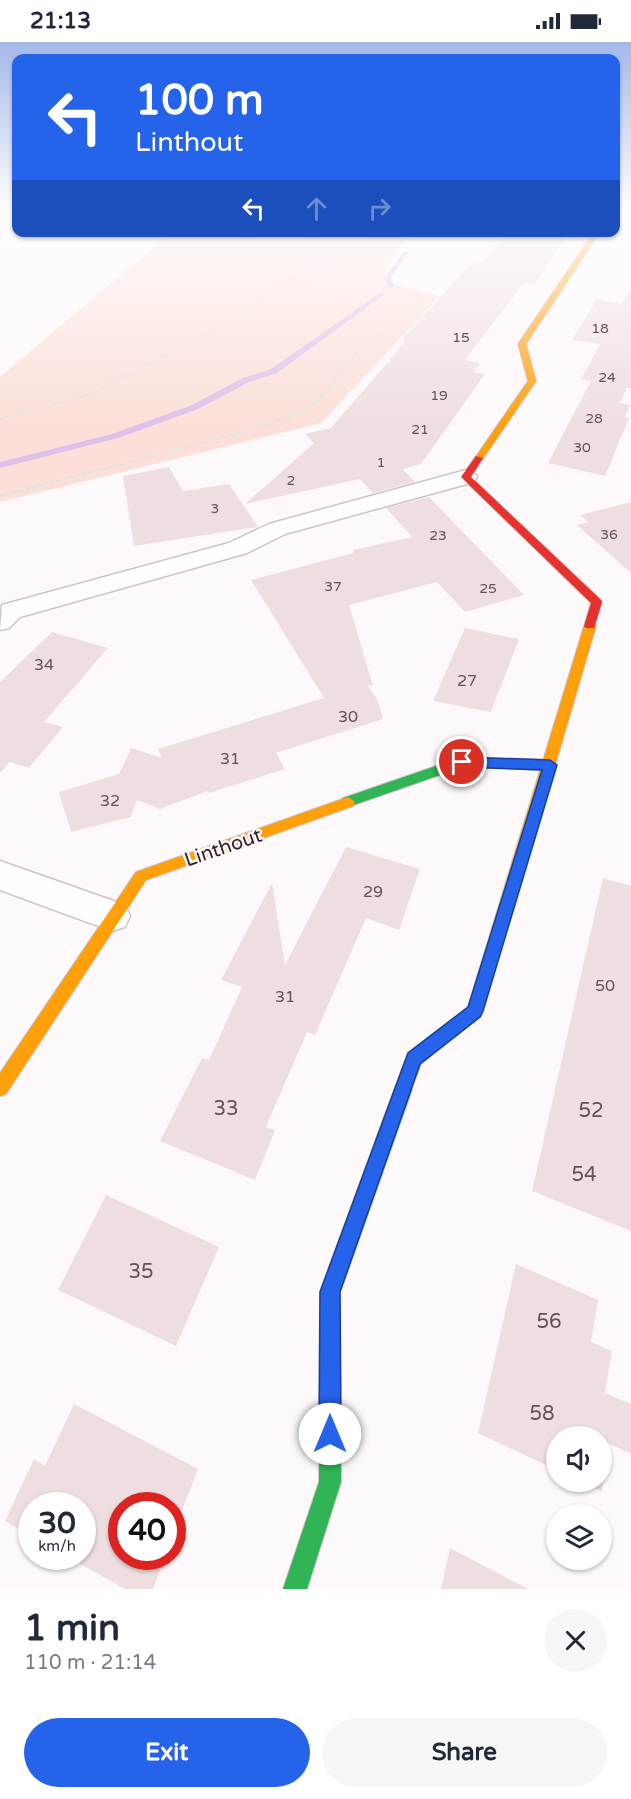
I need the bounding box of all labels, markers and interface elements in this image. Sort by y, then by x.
text: 21:13 [30,8,91,34]
text: 100 m [135,75,264,126]
icon: left [36,78,114,156]
text: Linthout [135,126,243,159]
icon: left [237,192,270,225]
icon: ahead [300,192,333,225]
icon: right [363,192,396,225]
house number: 18 [591,320,609,337]
house number: 15 [452,329,470,346]
house number: 24 [598,369,616,386]
house number: 19 [430,387,448,404]
house number: 28 [585,410,603,427]
house number: 21 [411,421,429,438]
house number: 30 [573,439,591,456]
house number: 1 [377,454,385,471]
house number: 2 [287,472,295,489]
house number: 3 [211,500,219,517]
house number: 36 [600,526,618,543]
house number: 23 [429,527,447,544]
house number: 37 [324,578,342,595]
house number: 25 [479,580,497,597]
house number: 34 [34,655,54,675]
house number: 27 [457,671,477,691]
house number: 30 [338,707,358,727]
pin [436,736,487,787]
icon: arrive [445,745,478,778]
house number: 31 [220,749,240,769]
house number: 32 [100,791,120,811]
street label: Linthout [181,823,266,872]
house number: 29 [363,882,383,902]
house number: 50 [595,976,615,996]
house number: 31 [275,987,295,1007]
house number: 33 [213,1097,239,1121]
house number: 52 [578,1099,604,1123]
house number: 54 [571,1163,597,1187]
house number: 35 [128,1260,154,1284]
house number: 56 [536,1310,562,1334]
position arrow [298,1402,362,1466]
house number: 58 [529,1402,555,1426]
map controls [546,1426,612,1570]
button: sound [546,1426,612,1492]
speed limit sign: 40 [108,1492,186,1570]
button: layers [546,1504,612,1570]
text: 30 [38,1505,76,1542]
text: km/h [38,1537,76,1555]
text: 1 min [24,1607,120,1650]
button: close [544,1609,607,1672]
text: 110 m · 21:14 [24,1651,156,1675]
button: Exit [24,1718,310,1787]
button: Share [322,1718,607,1787]

